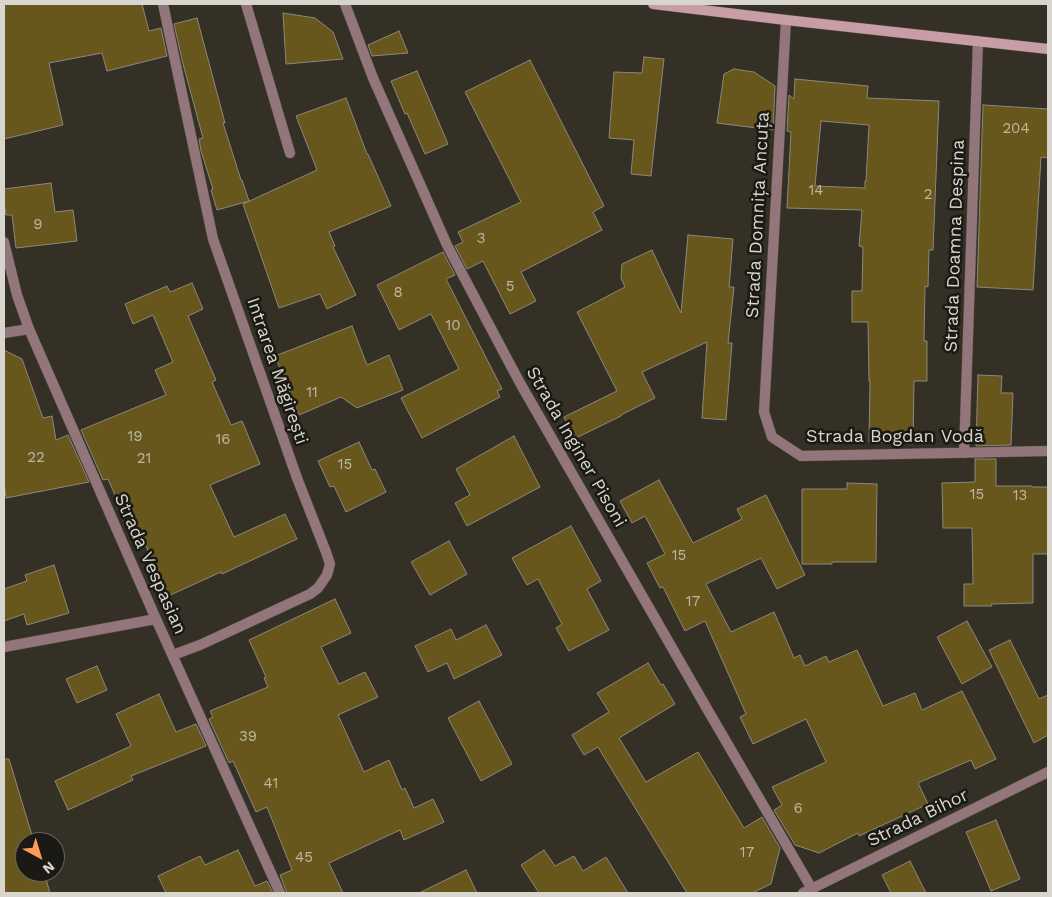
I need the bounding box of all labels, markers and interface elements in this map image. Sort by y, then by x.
street label: Strada Domnița Ancuța [742,111,774,319]
house number: 204 [1002,120,1030,138]
street label: Strada Doamna Despina [940,139,970,353]
house number: 14 [808,182,824,200]
house number: 2 [924,186,932,204]
house number: 9 [33,216,43,234]
house number: 3 [477,230,485,248]
house number: 5 [506,278,514,296]
house number: 8 [393,284,403,302]
street label: Intrarea Măgirești [242,295,312,447]
house number: 10 [445,317,461,335]
street label: Strada Inginer Pisoni [521,363,631,531]
house number: 11 [306,384,318,402]
street label: Strada Bogdan Vodă [806,426,984,448]
house number: 19 [127,428,143,446]
house number: 16 [216,431,230,449]
house number: 22 [27,449,45,467]
house number: 21 [137,450,151,468]
house number: 15 [338,456,352,474]
house number: 15 [970,486,984,504]
house number: 13 [1013,487,1027,505]
street label: Strada Vespasian [109,490,191,638]
house number: 15 [672,547,686,565]
house number: 17 [686,593,700,611]
house number: 39 [239,728,257,746]
house number: 41 [264,775,278,793]
street label: Strada Bihor [864,784,972,852]
house number: 6 [793,800,803,818]
north arrow [15,832,65,882]
house number: 17 [740,844,754,862]
house number: 45 [295,849,313,867]
text: N [40,858,58,877]

